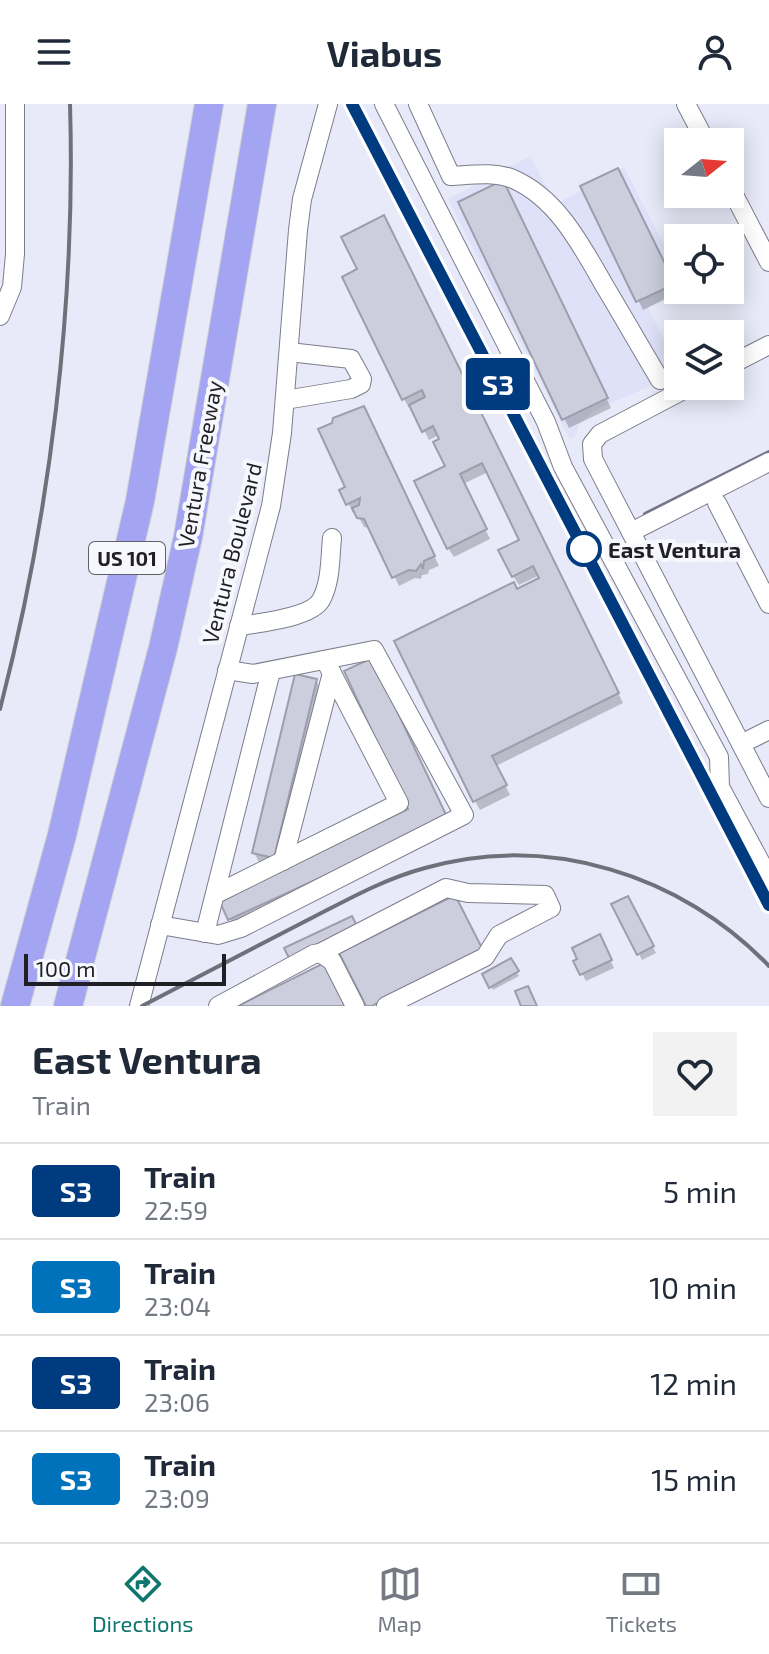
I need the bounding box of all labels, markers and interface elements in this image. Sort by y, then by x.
icon: menu [32,30,76,74]
icon: person [693,30,737,74]
text: Viabus [327,31,442,74]
north arrow [664,128,744,208]
map controls [664,128,744,400]
button: locate [664,224,744,304]
button: layers [664,320,744,400]
line badge: S3 [462,358,534,410]
text: S3 [482,367,514,401]
street label: Ventura Freeway [171,378,227,550]
street label: Ventura Boulevard [196,460,266,646]
marker: East Ventura [567,532,601,566]
place label: East Ventura [608,536,741,562]
road number: US 101 [89,542,165,574]
scale bar [24,950,226,986]
text: 100 m [36,955,95,981]
button: heart [653,1032,737,1116]
text: East Ventura [32,1036,262,1082]
text: Train [32,1089,91,1120]
text: Train [144,1158,216,1194]
text: 5 min [663,1173,737,1209]
text: S3 [60,1174,92,1208]
text: 22:59 [144,1194,208,1225]
text: Train [144,1254,216,1290]
text: 10 min [649,1269,737,1305]
text: S3 [60,1270,92,1304]
text: 23:04 [144,1290,211,1321]
text: Train [144,1350,216,1386]
text: 12 min [650,1365,737,1401]
text: S3 [60,1366,92,1400]
text: 23:06 [144,1386,210,1417]
text: Train [144,1446,216,1482]
text: 15 min [651,1461,737,1497]
text: S3 [60,1462,92,1496]
text: 23:09 [144,1482,210,1513]
tab: Directions [92,1562,193,1636]
tab: Map [378,1562,422,1636]
tab: Tickets [606,1562,677,1636]

